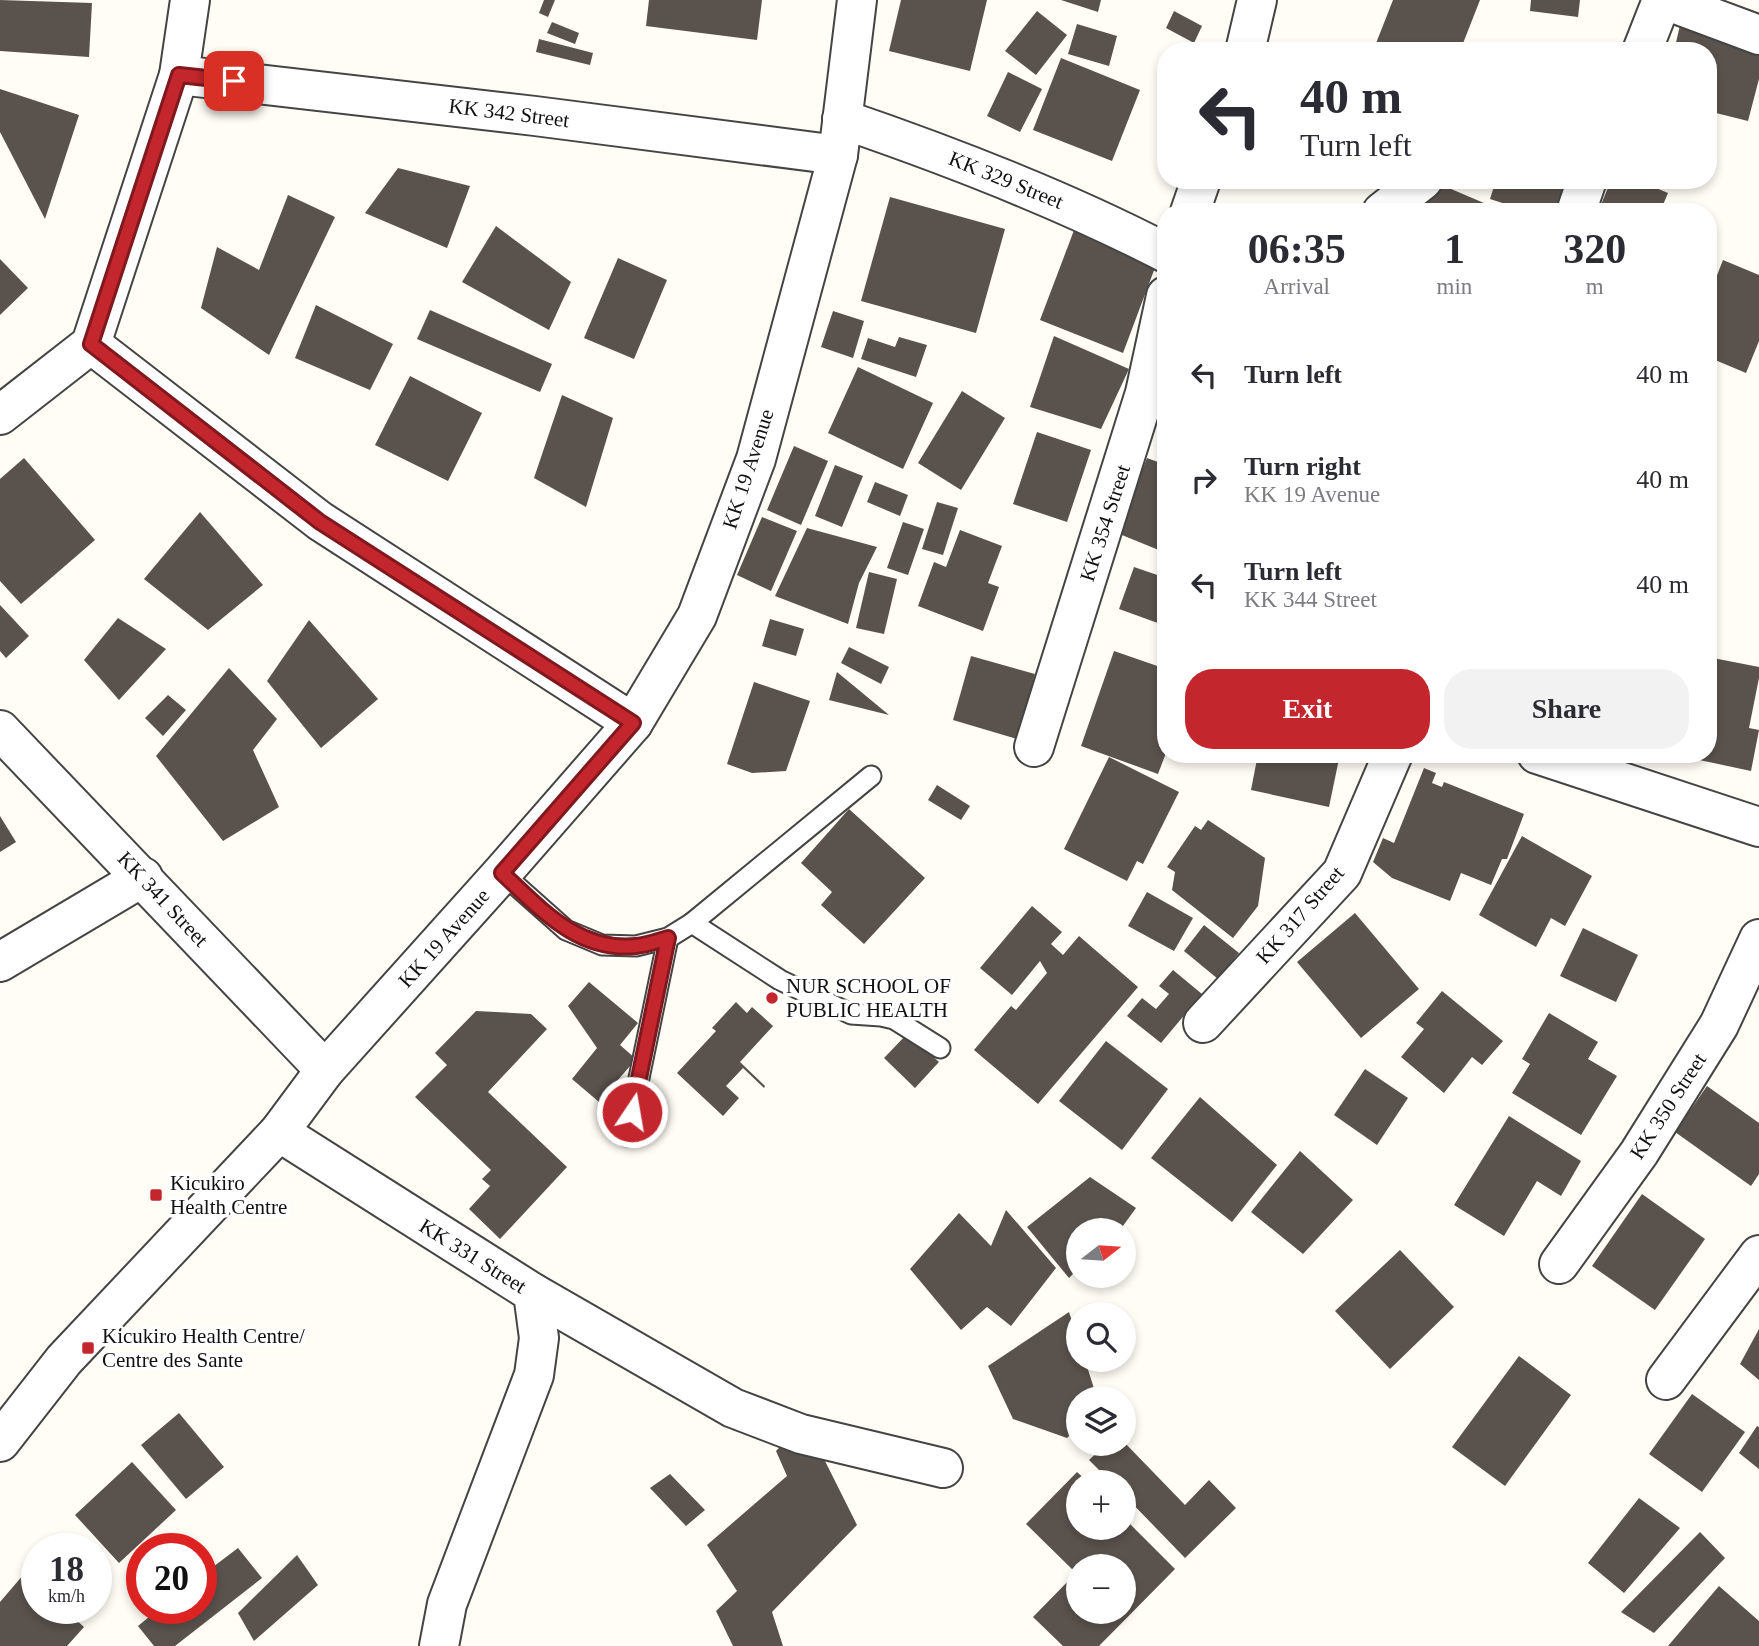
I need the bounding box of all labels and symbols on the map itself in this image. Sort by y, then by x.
pin [204,51,264,111]
street label: KK 342 Street [447,94,571,132]
street label: KK 329 Street [945,146,1067,214]
street label: KK 19 Avenue [717,406,779,532]
street label: KK 354 Street [1075,461,1135,584]
street label: KK 341 Street [113,846,213,952]
street label: KK 317 Street [1251,861,1349,969]
street label: KK 19 Avenue [393,884,495,992]
place label: NUR SCHOOL OF PUBLIC HEALTH [786,974,951,1022]
marker: NUR SCHOOL OF PUBLIC HEALTH [764,990,780,1006]
street label: KK 350 Street [1625,1048,1711,1163]
position arrow [595,1075,669,1149]
place label: Kicukiro Health Centre [170,1171,287,1219]
marker: Kicukiro Health Centre [148,1187,164,1203]
street label: KK 331 Street [415,1214,531,1298]
north arrow [1066,1218,1136,1288]
place label: Kicukiro Health Centre/ Centre des Sante [102,1324,305,1372]
marker: Kicukiro Health Centre/ Centre des Sante [80,1340,96,1356]
speed limit sign: 20 [126,1533,217,1624]

